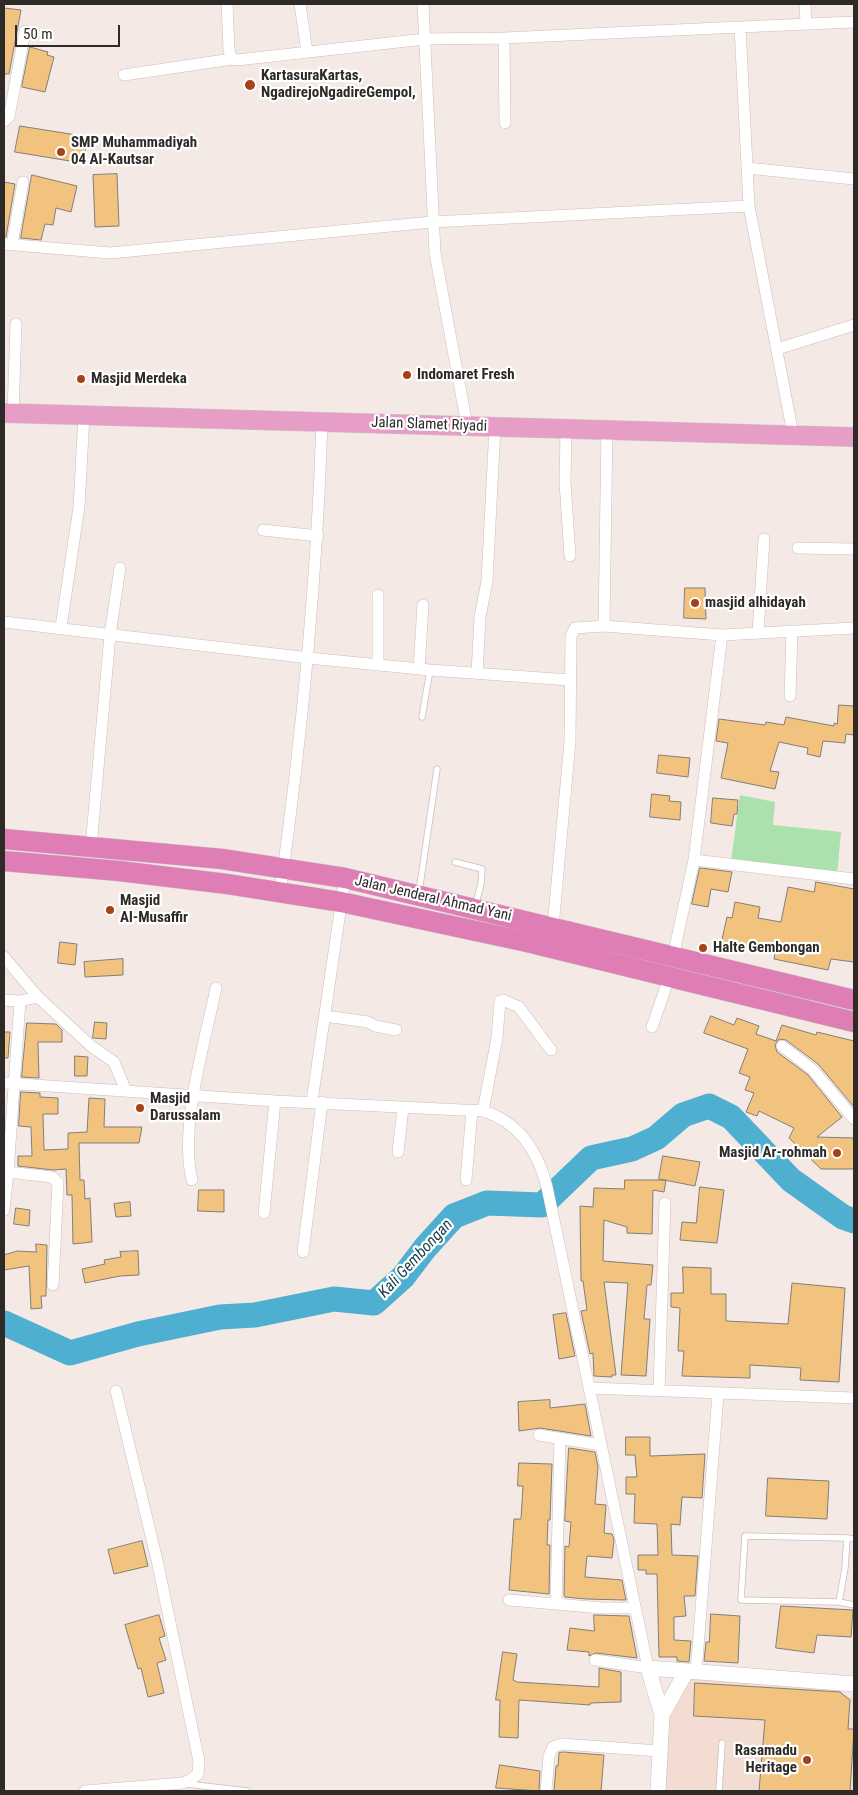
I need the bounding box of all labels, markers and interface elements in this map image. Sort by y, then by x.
scale bar [18,15,122,47]
text: 50 m [23,25,53,43]
place label: KartasuraKartas, NgadirejoNgadireGempol, [261,67,416,102]
marker: KartasuraKartas, NgadirejoNgadireGempol, [243,78,257,92]
place label: SMP Muhammadiyah 04 Al-Kautsar [71,134,197,169]
marker: SMP Muhammadiyah 04 Al-Kautsar [55,146,67,158]
place label: Indomaret Fresh [417,366,515,384]
marker: Indomaret Fresh [401,369,413,381]
place label: Masjid Merdeka [91,370,187,388]
marker: Masjid Merdeka [75,373,87,385]
street label: Jalan Slamet Riyadi [371,414,487,436]
place label: masjid alhidayah [705,594,806,612]
marker: masjid alhidayah [689,597,701,609]
street label: Jalan Jenderal Ahmad Yani [353,872,513,926]
place label: Masjid Al-Musaffir [120,892,188,927]
marker: Masjid Al-Musaffir [104,904,116,916]
place label: Halte Gembongan [713,939,820,957]
marker: Halte Gembongan [697,942,709,954]
place label: Masjid Darussalam [150,1090,221,1125]
marker: Masjid Darussalam [134,1102,146,1114]
place label: Masjid Ar-rohmah [719,1144,827,1162]
marker: Masjid Ar-rohmah [831,1147,843,1159]
water label: Kali Gembongan [375,1216,457,1302]
place label: Rasamadu Heritage [735,1742,797,1777]
marker: Rasamadu Heritage [801,1754,813,1766]

